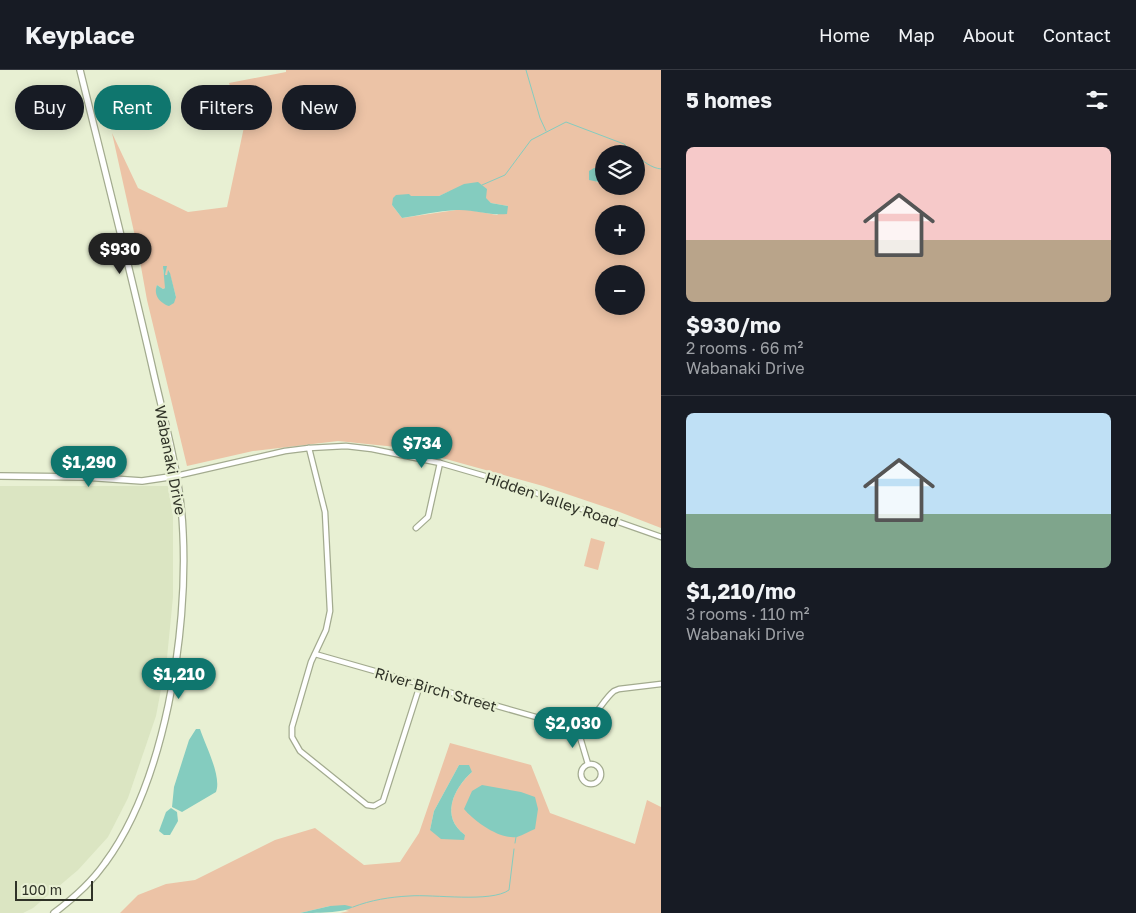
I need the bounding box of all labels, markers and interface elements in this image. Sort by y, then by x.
text: Keyplace [25,20,135,49]
text: Home [819,24,870,46]
text: Map [898,24,935,46]
text: About [963,24,1015,46]
text: Contact [1043,24,1111,46]
chip: Buy [15,85,84,130]
chip: Rent [94,85,171,130]
chip: Filters [181,85,272,130]
chip: New [282,85,356,130]
icon: filters [1083,86,1111,114]
text: 5 homes [686,87,772,113]
map controls [595,145,645,315]
button: layers [595,145,645,195]
icon: home [854,180,944,270]
button: + [595,205,645,255]
pin: $930 [90,232,150,275]
text: $930 [99,239,141,259]
button: − [595,265,645,315]
text: $930/mo [686,312,781,338]
text: 2 rooms · 66 m² [686,338,803,358]
text: Wabanaki Drive [686,358,805,378]
street label: Wabanaki Drive [152,404,190,517]
pin: $734 [392,426,452,469]
text: $734 [402,433,442,453]
icon: home [854,445,944,535]
pin: $1,290 [48,446,130,488]
text: $1,290 [62,452,116,472]
street label: Hidden Valley Road [483,468,621,530]
text: $1,210/mo [686,578,796,604]
text: 3 rooms · 110 m² [686,604,809,624]
text: Wabanaki Drive [686,624,805,644]
pin: $1,210 [138,658,220,700]
street label: River Birch Street [373,663,499,715]
text: $1,210 [153,664,205,684]
pin: $2,030 [532,706,614,749]
text: $2,030 [545,713,601,733]
scale bar [15,878,92,901]
text: 100 m [22,881,62,898]

